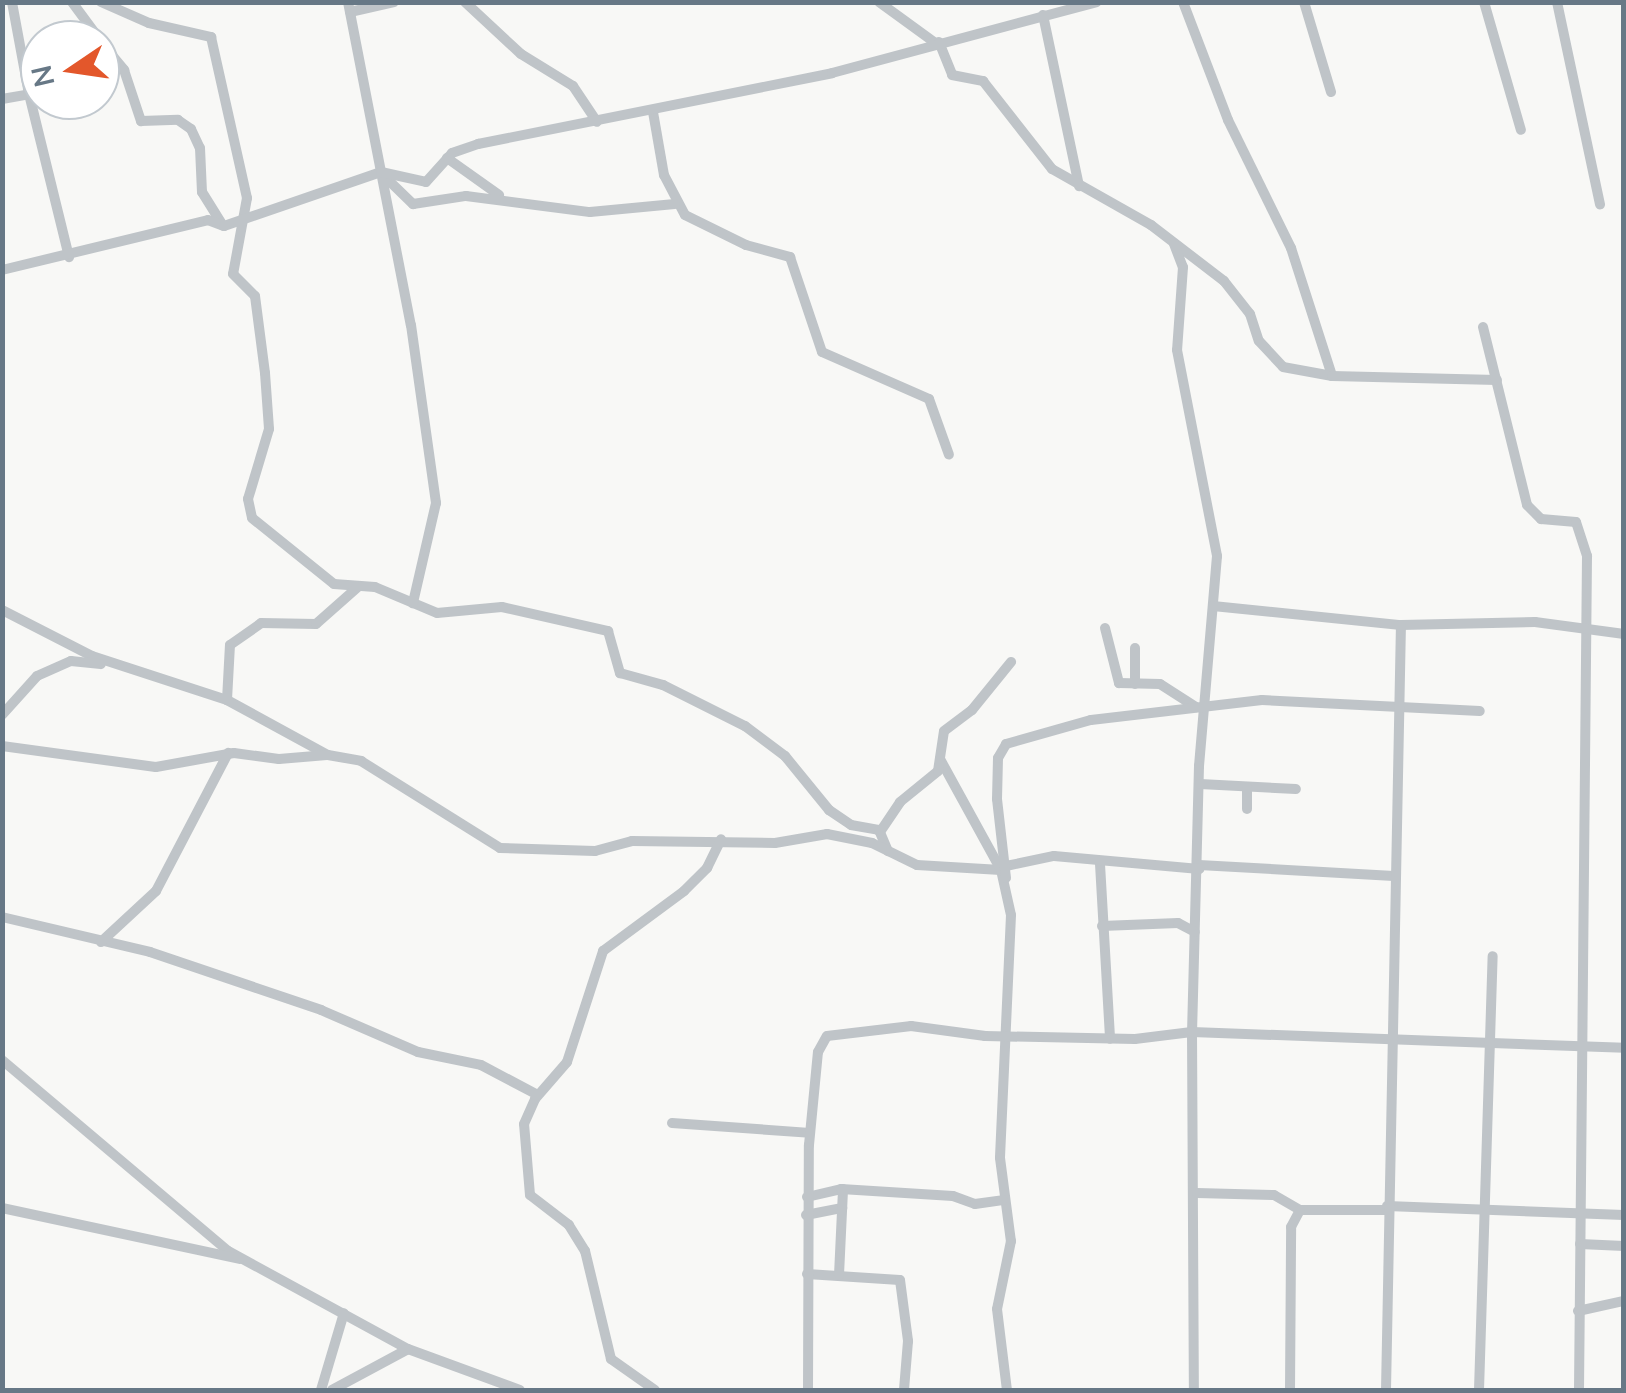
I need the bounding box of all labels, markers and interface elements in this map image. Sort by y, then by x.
north arrow [20,20,120,120]
text: N [23,62,62,91]

